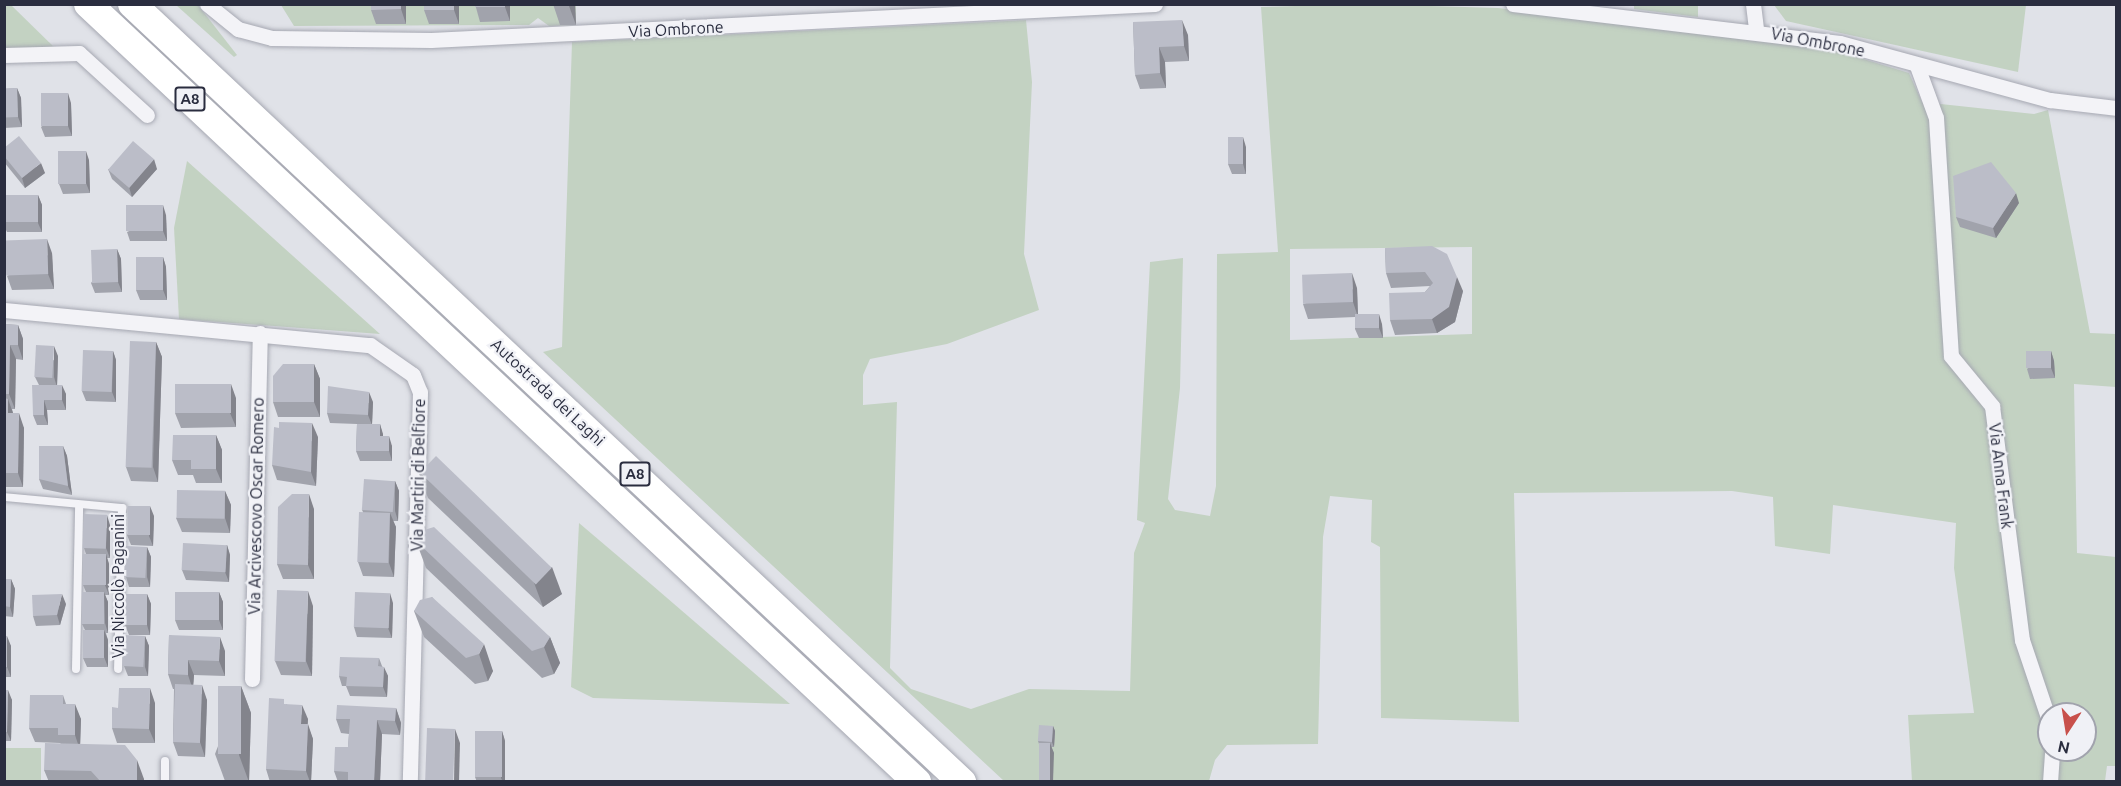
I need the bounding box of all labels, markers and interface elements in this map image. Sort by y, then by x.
street label: Via Ombrone [628,17,724,41]
street label: Via Ombrone [1769,23,1867,61]
road number: A8 [174,87,207,111]
street label: Autostrada dei Laghi [487,334,609,450]
street label: Via Arcivescovo Oscar Romero [245,397,267,615]
street label: Via Martiri di Belfiore [407,398,429,552]
street label: Via Anna Frank [1985,422,2017,530]
road number: A8 [618,462,652,486]
street label: Via Niccolò Paganini [108,514,128,658]
north arrow [2037,702,2097,762]
text: N [2056,738,2071,758]

